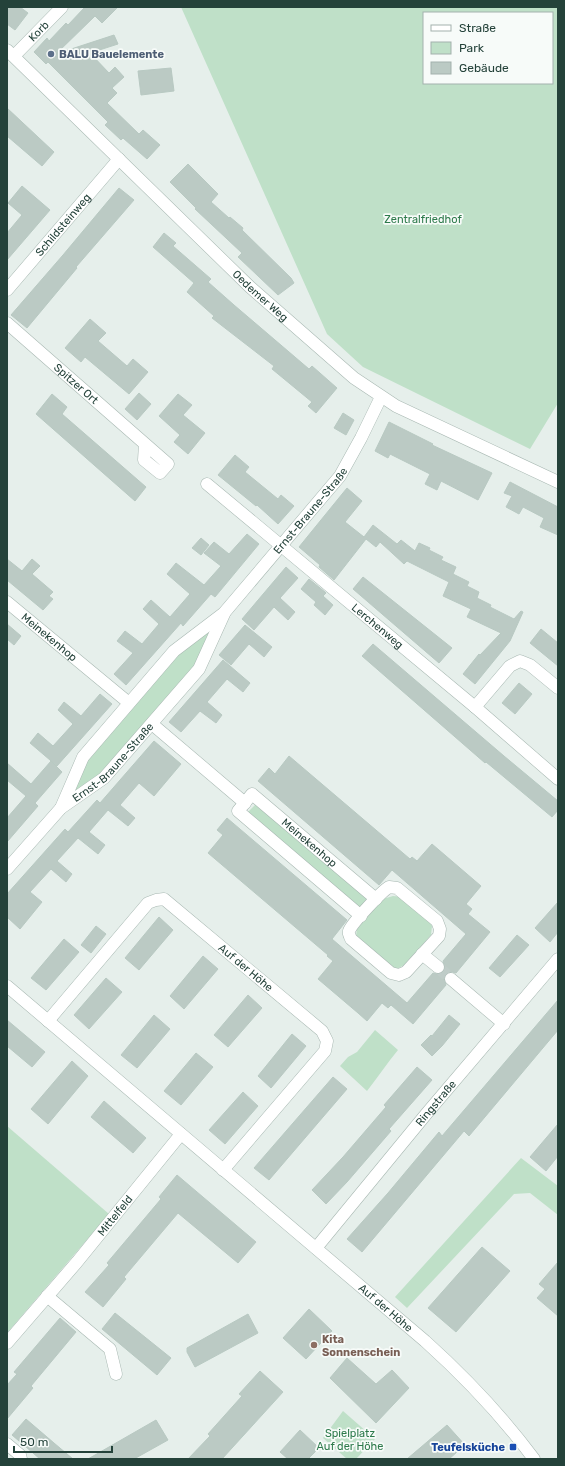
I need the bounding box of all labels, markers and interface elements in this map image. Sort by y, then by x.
legend [423,12,553,84]
street label: Korb [26,18,51,44]
text: Straße [459,21,496,35]
text: Park [459,41,485,55]
place label: BALU Bauelemente [59,48,165,61]
marker: BALU Bauelemente [46,49,56,59]
text: Gebäude [459,61,509,75]
street label: Schildsteinweg [33,191,93,259]
park label: Zentralfriedhof [384,213,462,226]
street label: Oedemer Weg [230,267,291,324]
street label: Spitzer Ort [51,361,102,407]
street label: Ernst-Braune-Straße [270,465,350,556]
street label: Lerchenweg [349,601,406,651]
street label: Meinekenhop [19,610,80,664]
street label: Ernst-Braune-Straße [70,720,156,805]
street label: Meinekenhop [279,816,340,870]
street label: Auf der Höhe [216,941,276,994]
street label: Ringstraße [413,1077,459,1128]
street label: Mittelfeld [94,1193,135,1238]
street label: Auf der Höhe [356,1281,416,1334]
place label: Kita Sonnenschein [322,1333,400,1359]
marker: Kita Sonnenschein [309,1340,319,1350]
park label: Spielplatz Auf der Höhe [317,1427,383,1453]
scale bar [14,1428,112,1454]
text: 50 m [20,1435,48,1449]
place label: Teufelsküche [431,1441,505,1454]
marker: Teufelsküche [508,1442,518,1452]

